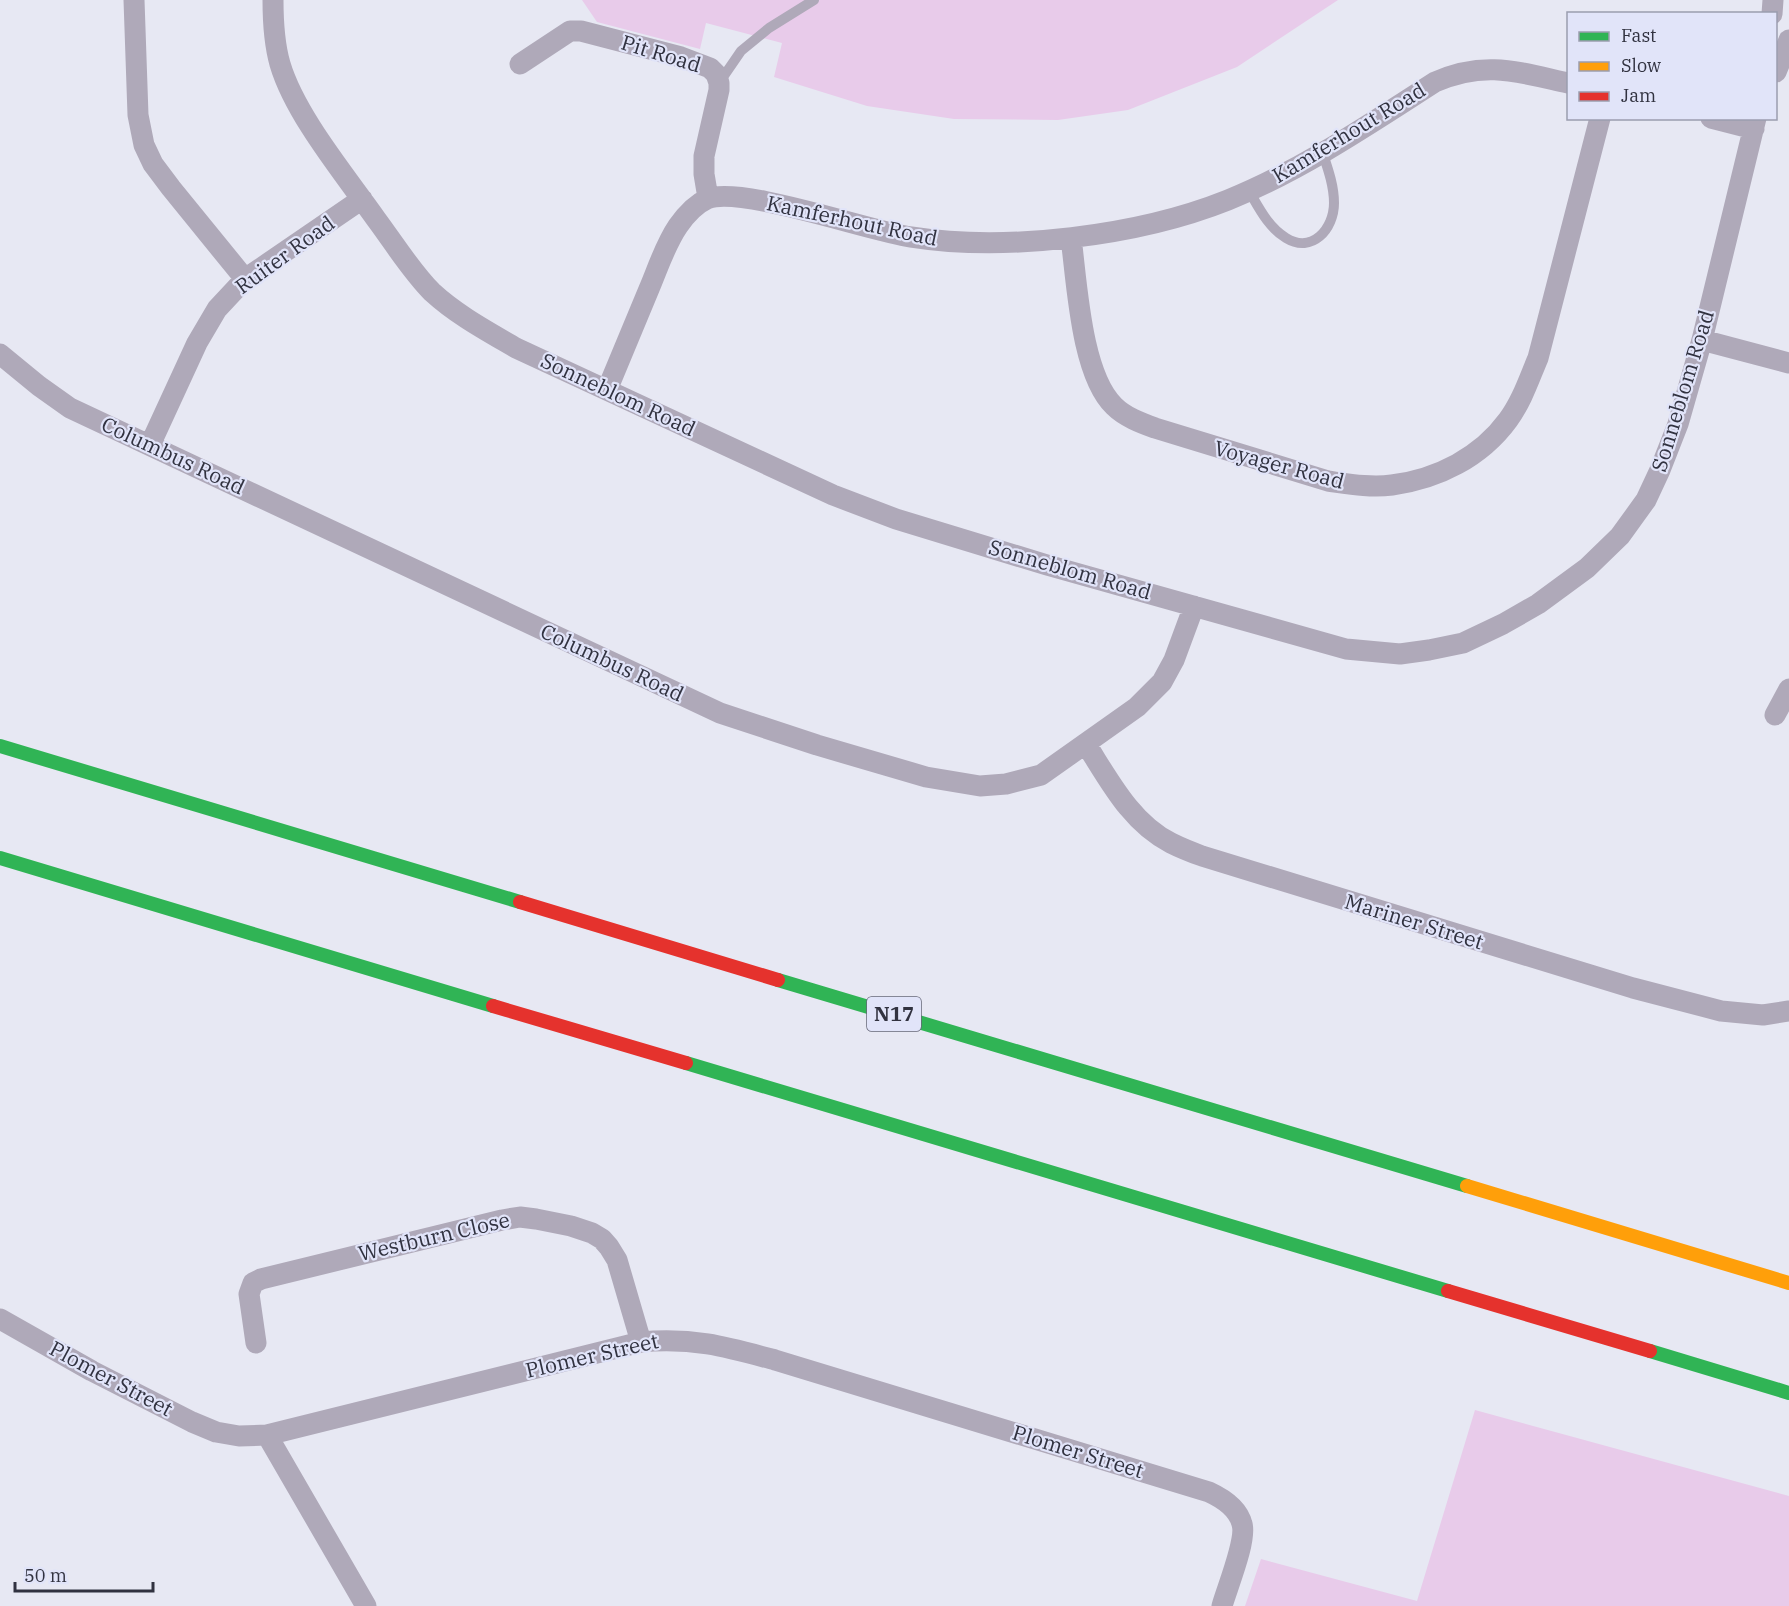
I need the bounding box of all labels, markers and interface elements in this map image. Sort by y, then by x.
legend [1567,12,1777,120]
text: Fast [1621,24,1656,47]
street label: Pit Road [618,28,705,79]
text: Slow [1621,54,1661,77]
street label: Kamferhout Road [1267,75,1430,189]
text: Jam [1621,84,1656,107]
street label: Kamferhout Road [764,188,940,252]
street label: Ruiter Road [229,208,340,300]
street label: Sonneblom Road [1644,306,1720,475]
street label: Sonneblom Road [536,346,701,442]
street label: Columbus Road [97,410,250,501]
street label: Voyager Road [1211,433,1348,495]
street label: Sonneblom Road [986,532,1155,606]
street label: Columbus Road [536,617,689,708]
street label: Mariner Street [1342,887,1487,955]
road number: N17 [867,997,921,1031]
street label: Westburn Close [355,1205,512,1267]
street label: Plomer Street [523,1326,661,1384]
street label: Plomer Street [45,1334,178,1422]
street label: Plomer Street [1009,1418,1147,1484]
scale bar [15,1555,153,1593]
text: 50 m [24,1564,67,1587]

